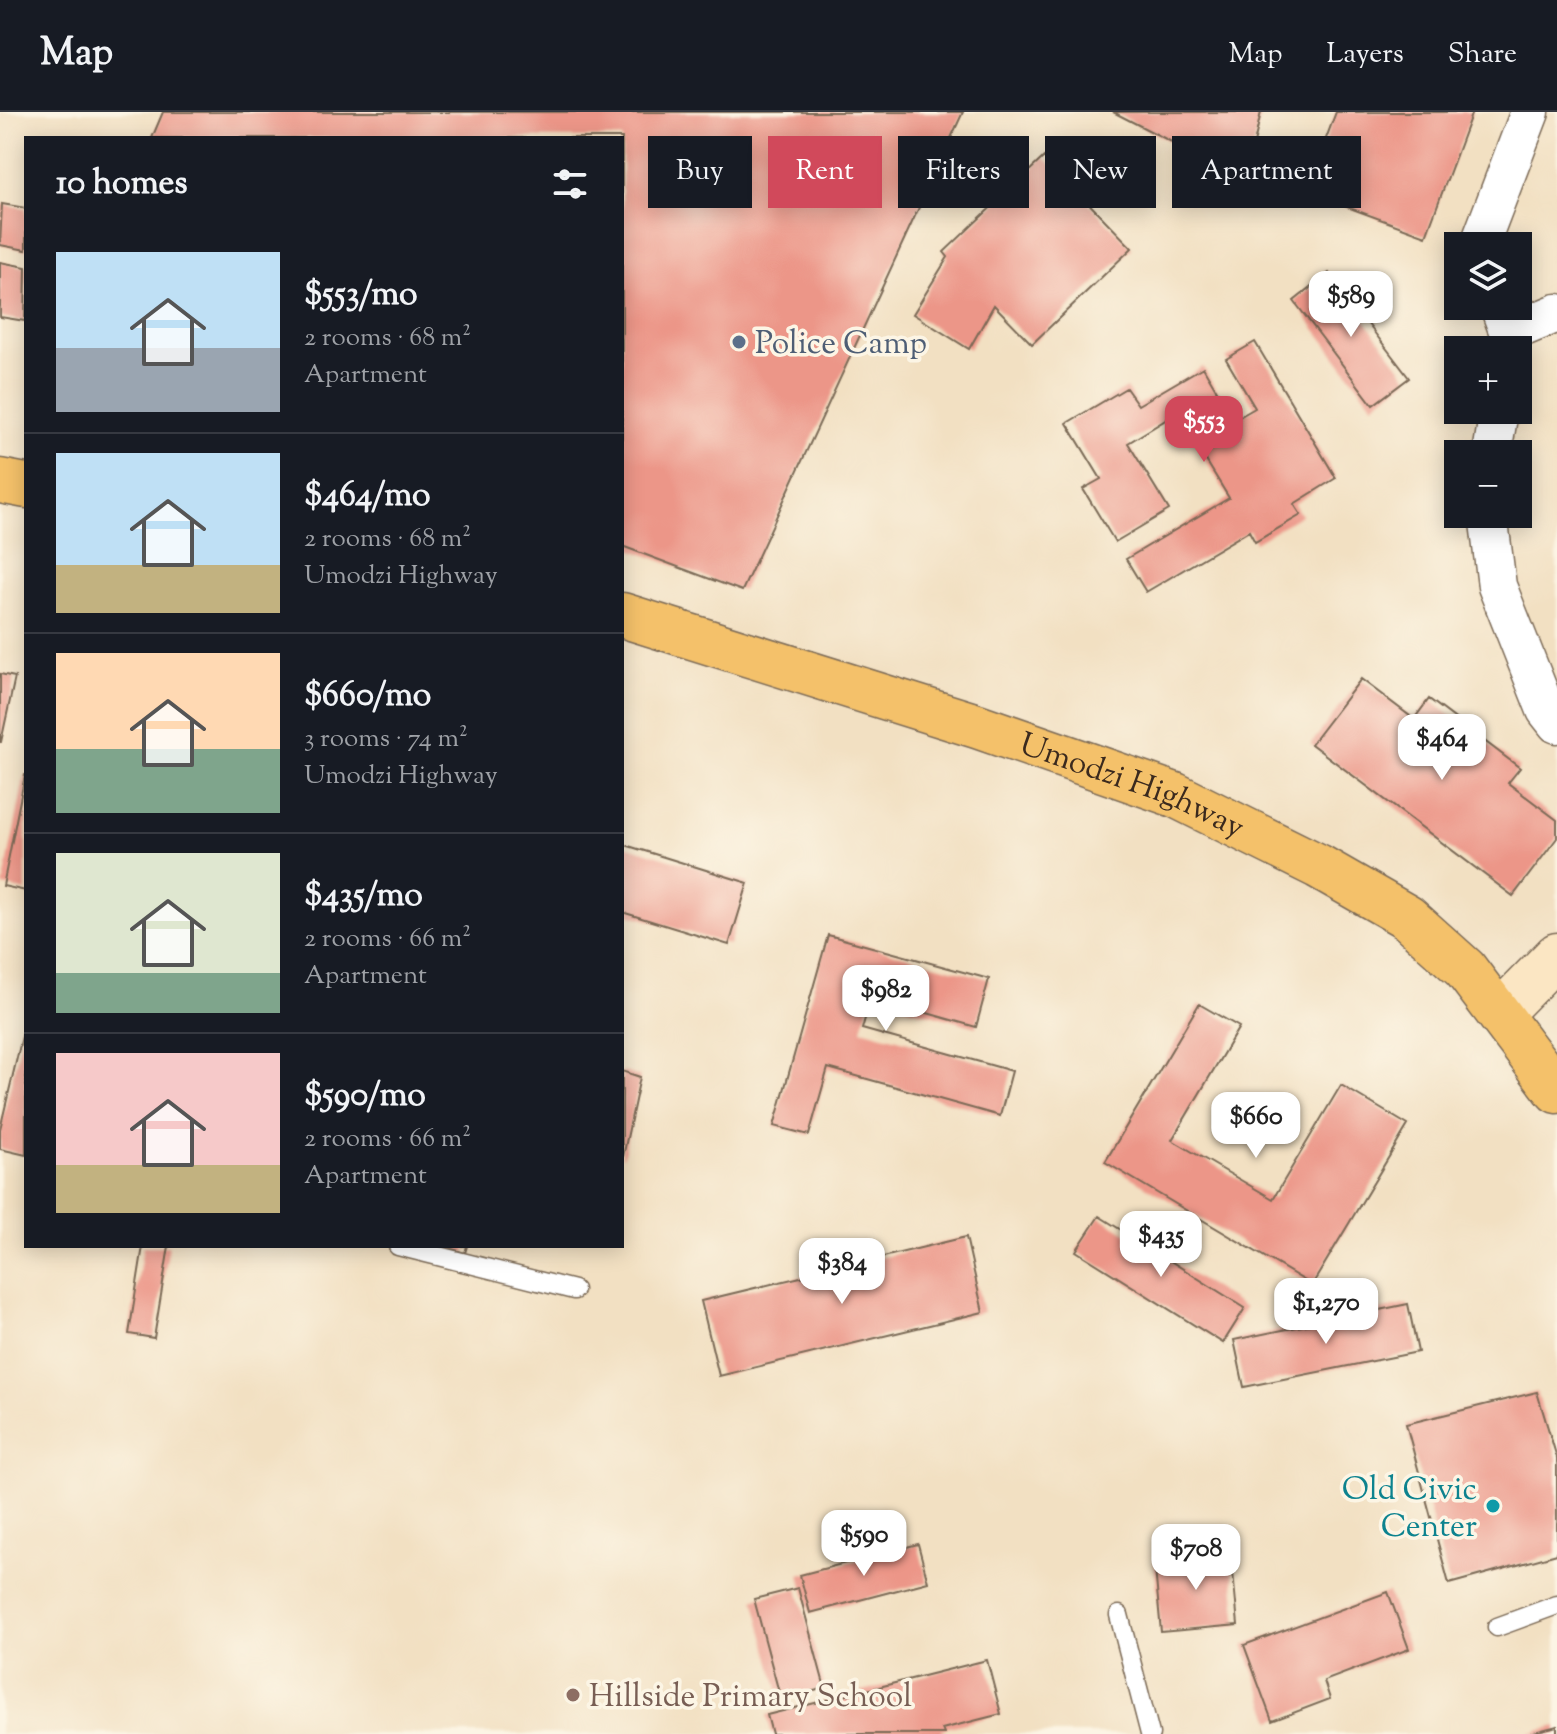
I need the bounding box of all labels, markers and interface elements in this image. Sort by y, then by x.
text: Map [40,28,113,82]
text: Map [1229,35,1282,75]
text: Layers [1326,35,1404,75]
text: Share [1448,35,1517,75]
chip: Buy [648,136,752,208]
chip: Rent [768,136,882,208]
chip: Filters [898,136,1029,208]
chip: New [1045,136,1156,208]
chip: Apartment [1172,136,1361,208]
text: 10 homes [56,160,188,209]
icon: filters [548,162,592,206]
map controls [1444,232,1532,528]
button: layers [1444,232,1532,320]
text: $553/mo [304,271,418,320]
pin: $589 [1304,271,1398,339]
text: $589 [1327,278,1375,315]
icon: home [120,284,216,380]
text: 2 rooms · 68 m² [304,320,471,357]
place label: Police Camp [755,322,927,368]
marker: Police Camp [730,333,748,351]
button: + [1444,336,1532,424]
text: Apartment [304,357,427,394]
pin: $553 [1157,396,1251,464]
text: $553 [1183,403,1225,440]
button: − [1444,440,1532,528]
text: $464/mo [304,472,431,521]
icon: home [120,485,216,581]
text: 2 rooms · 68 m² [304,521,471,558]
text: Umodzi Highway [304,558,498,595]
text: $660/mo [304,672,431,721]
icon: home [120,685,216,781]
pin: $464 [1395,714,1489,782]
text: 3 rooms · 74 m² [304,721,468,758]
text: $464 [1416,721,1468,758]
street label: Umodzi Highway [1013,723,1252,852]
text: Umodzi Highway [304,758,498,795]
text: $435/mo [304,872,423,921]
icon: home [120,885,216,981]
text: 2 rooms · 66 m² [304,921,471,958]
text: Apartment [304,958,427,995]
pin: $982 [839,965,933,1033]
text: $982 [860,972,912,1009]
text: $590/mo [304,1072,426,1121]
icon: home [120,1085,216,1181]
pin: $660 [1209,1092,1303,1160]
text: $660 [1229,1099,1283,1136]
text: 2 rooms · 66 m² [304,1121,471,1158]
text: Apartment [304,1158,427,1195]
pin: $435 [1114,1211,1208,1279]
text: $435 [1138,1218,1184,1255]
pin: $384 [795,1238,889,1306]
text: $384 [817,1245,867,1282]
pin: $1,270 [1261,1278,1391,1346]
text: $1,270 [1292,1285,1360,1322]
place label: Old Civic Center [1342,1468,1477,1551]
marker: Old Civic Center [1484,1497,1502,1515]
pin: $590 [817,1510,911,1578]
text: $590 [839,1517,889,1554]
pin: $708 [1149,1524,1243,1592]
text: $708 [1169,1531,1223,1568]
place label: Hillside Primary School [589,1675,912,1721]
marker: Hillside Primary School [564,1686,582,1704]

